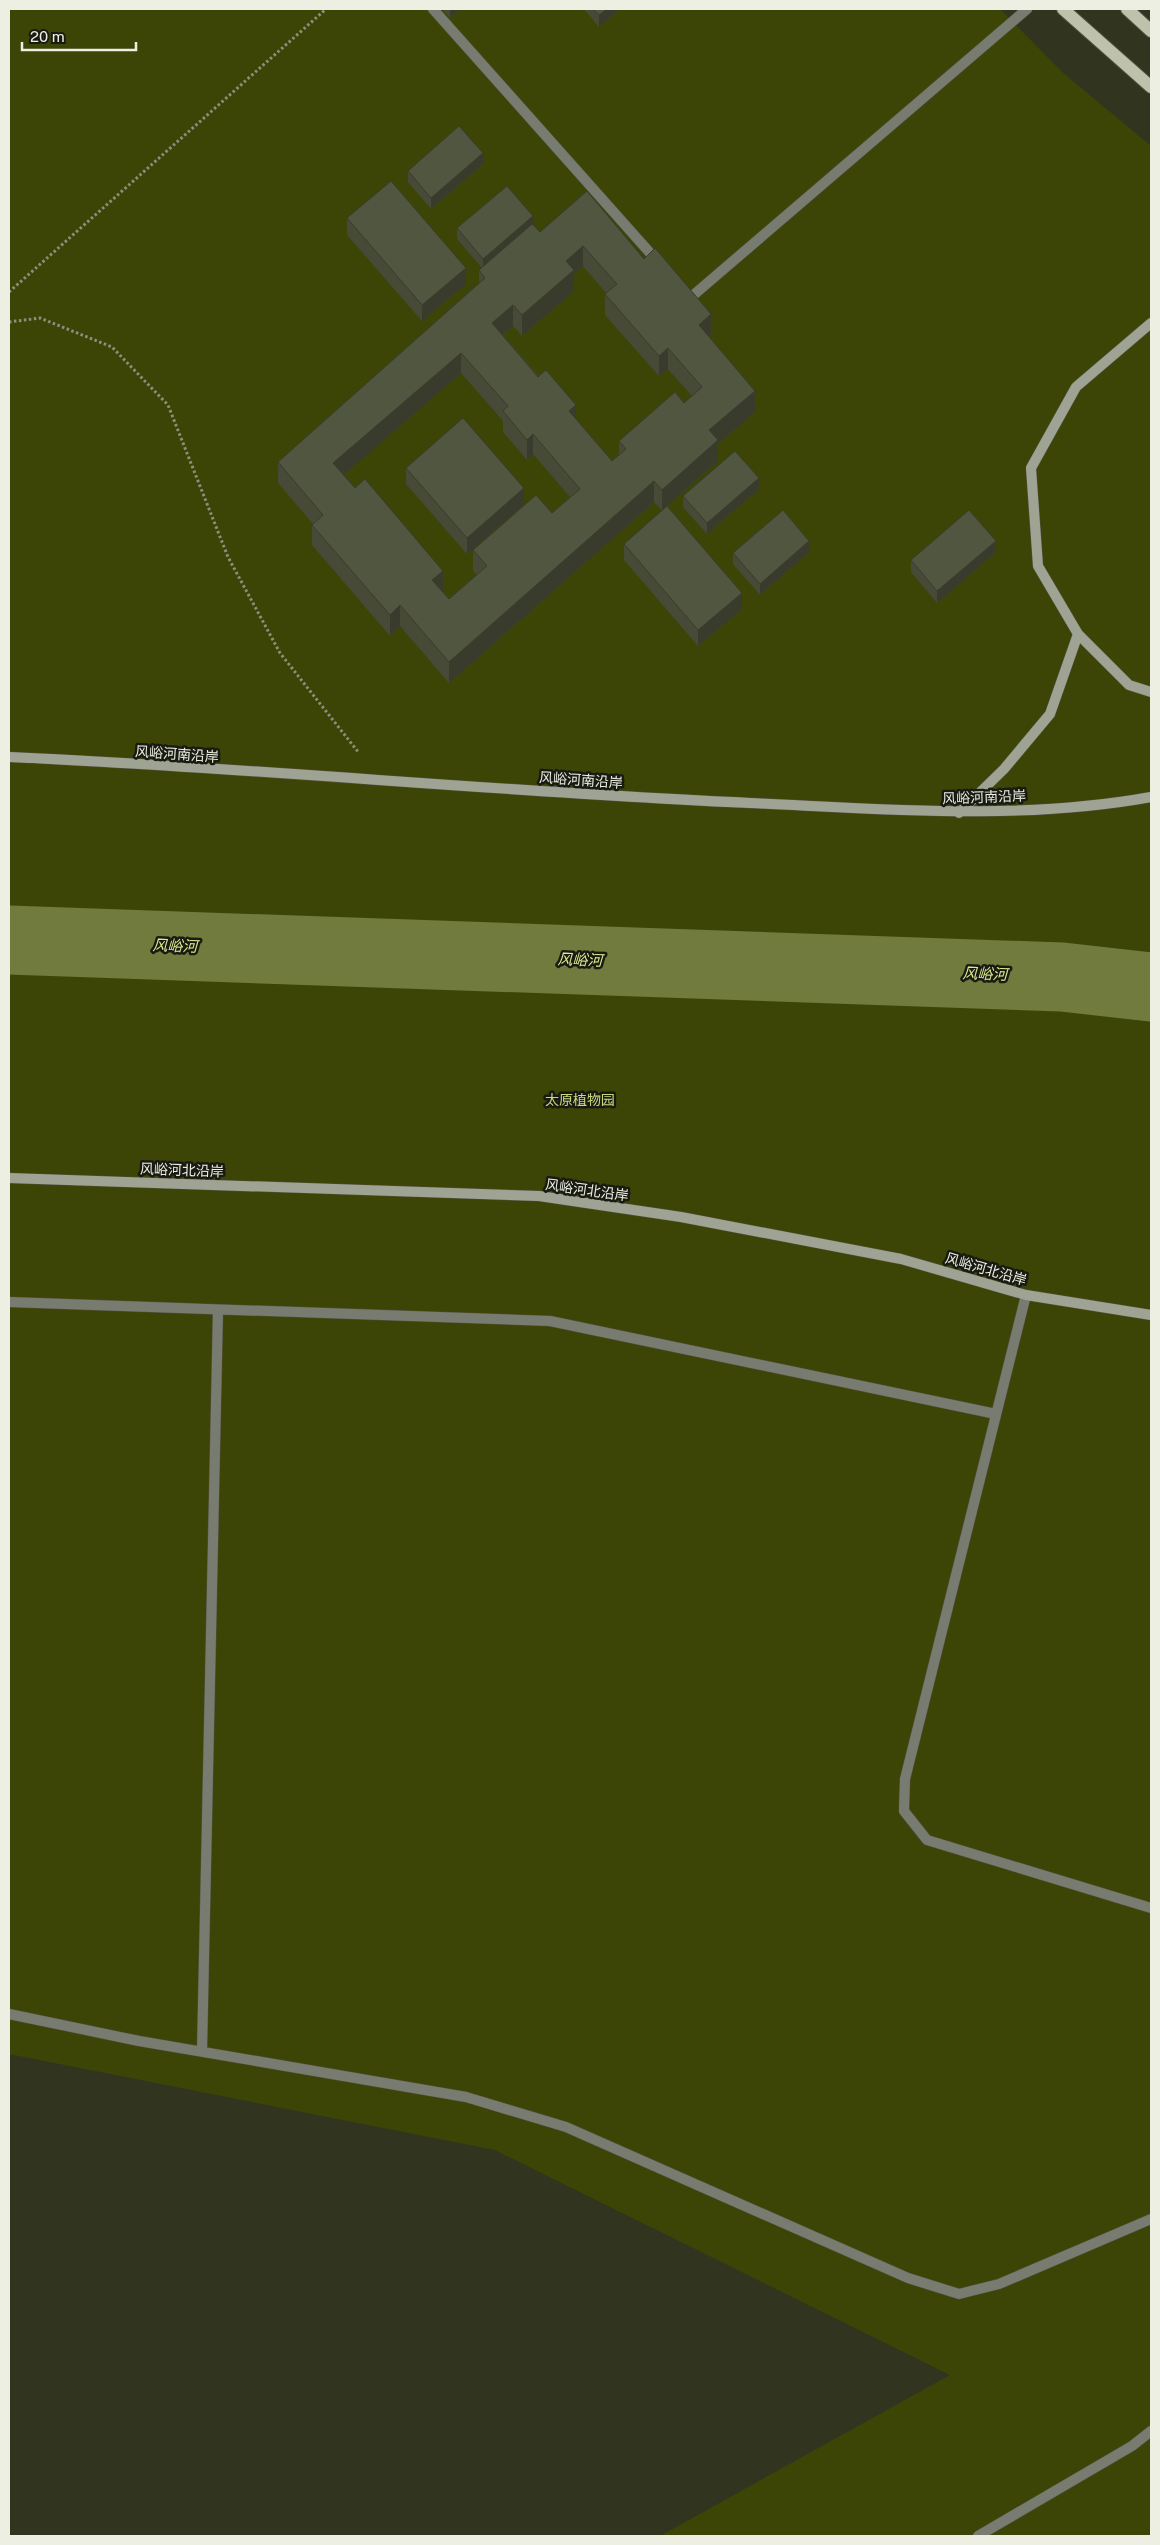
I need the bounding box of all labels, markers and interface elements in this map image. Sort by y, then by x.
scale bar [22,20,136,52]
text: 20 m [30,28,65,45]
street label: 风峪河南沿岸 [135,743,219,765]
street label: 风峪河南沿岸 [539,769,623,791]
street label: 风峪河南沿岸 [942,788,1026,806]
water label: 风峪河 [152,936,201,955]
water label: 风峪河 [557,950,606,969]
water label: 风峪河 [962,964,1011,983]
park label: 太原植物园 [545,1092,615,1108]
street label: 风峪河北沿岸 [140,1161,224,1179]
street label: 风峪河北沿岸 [544,1176,630,1204]
street label: 风峪河北沿岸 [943,1250,1029,1288]

